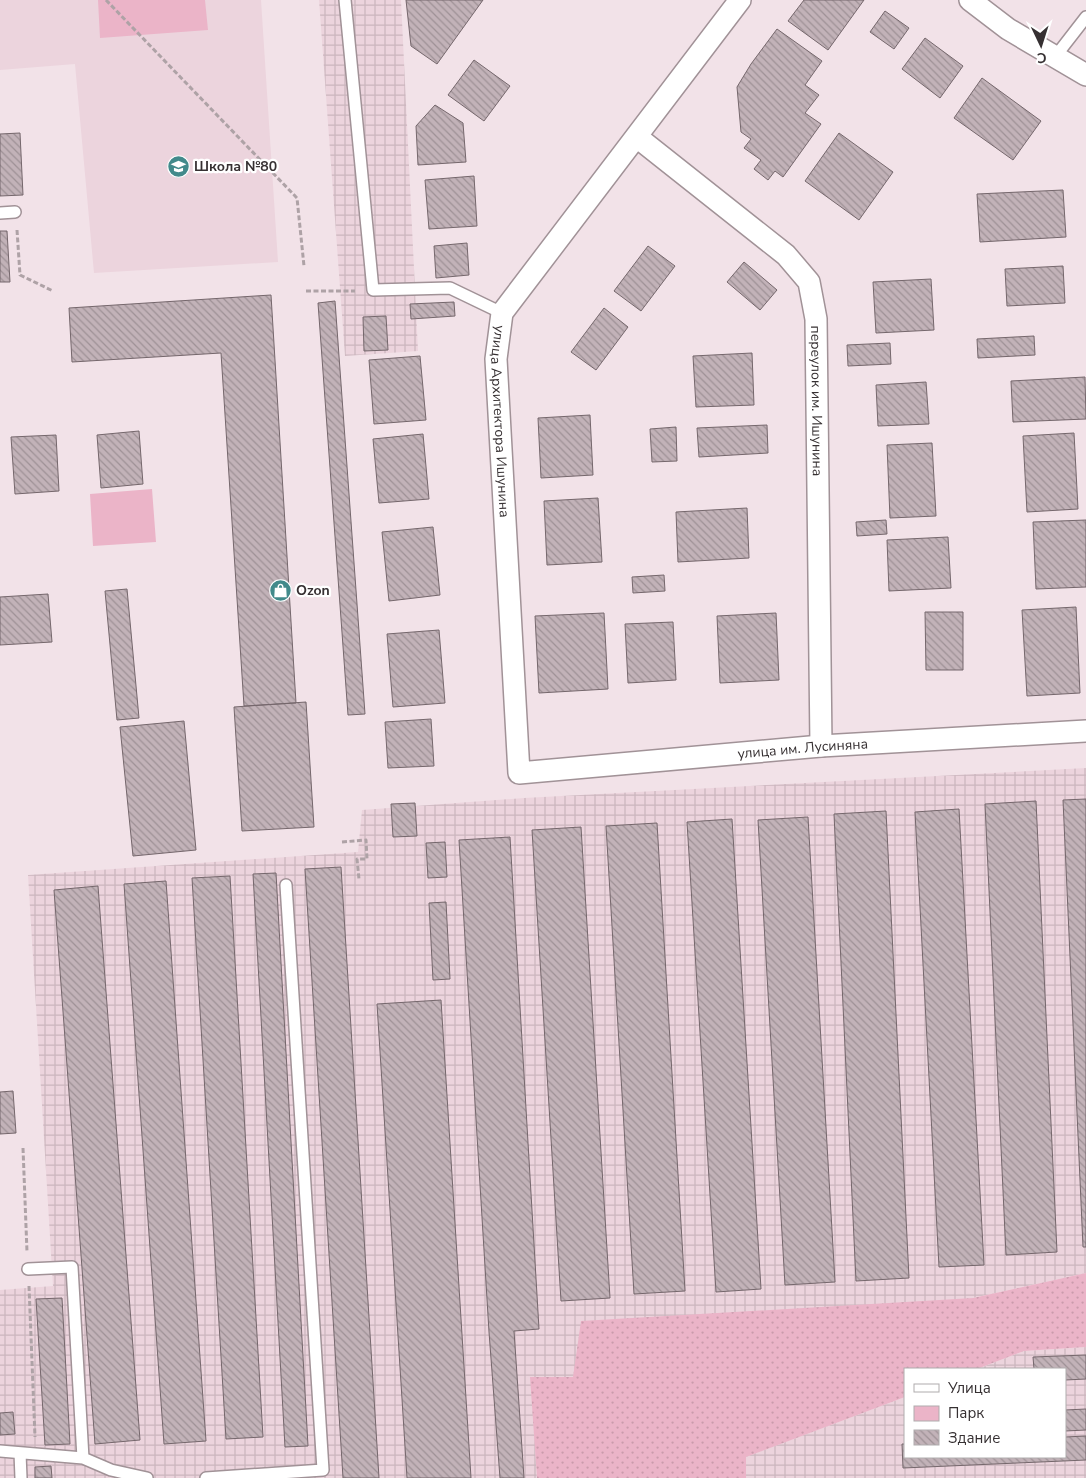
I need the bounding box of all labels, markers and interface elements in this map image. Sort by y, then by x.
north arrow [1016,20,1066,70]
text: С [1036,48,1047,67]
school or university icon: Школа №80 [166,154,190,178]
place label: Школа №80 [194,157,277,176]
street label: улица Архитектора Ишунина [486,324,514,518]
street label: переулок им. Ишунина [806,325,827,476]
shop icon: Ozon [268,578,292,602]
place label: Ozon [296,581,330,600]
street label: улица им. Лусиняна [737,734,868,763]
legend [904,1368,1066,1458]
text: Улица [947,1378,991,1398]
text: Парк [948,1403,984,1423]
text: Здание [948,1428,1000,1448]

